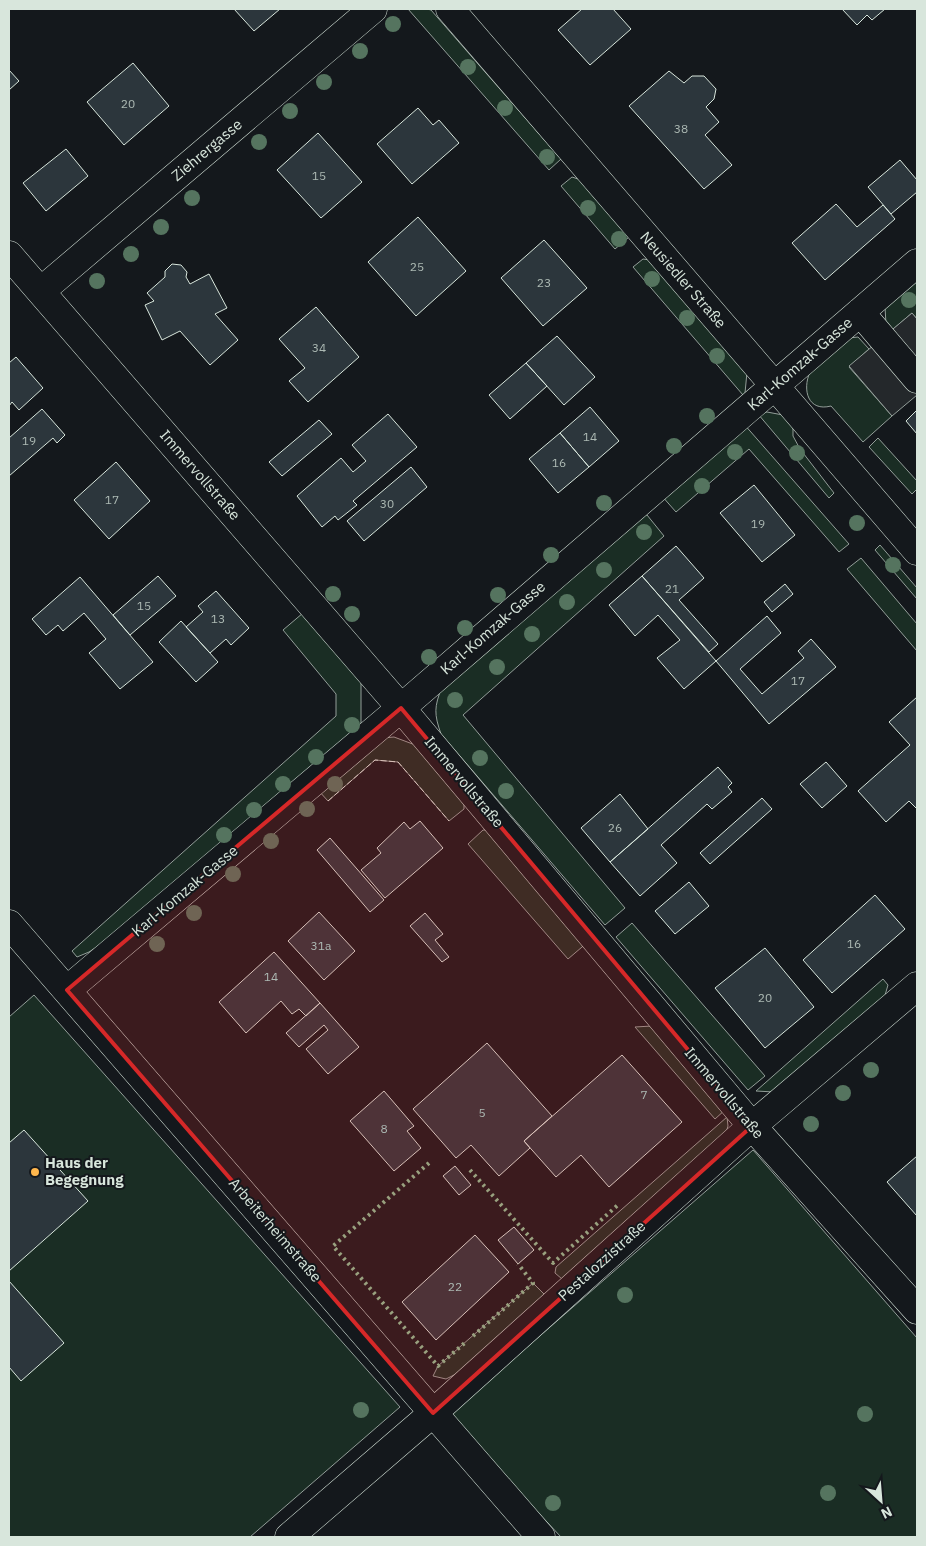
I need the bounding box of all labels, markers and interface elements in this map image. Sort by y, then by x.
house number: 20 [121,96,135,111]
street label: Ziehrergasse [167,114,246,185]
house number: 38 [674,121,688,136]
house number: 15 [312,168,326,183]
street label: Neusiedler Straße [636,227,731,332]
house number: 25 [410,259,424,274]
house number: 23 [537,275,551,290]
street label: Karl-Komzak-Gasse [743,313,856,414]
house number: 34 [312,340,326,355]
street label: Immervollstraße [156,426,245,524]
house number: 14 [583,429,597,444]
house number: 19 [22,433,36,448]
house number: 16 [552,455,566,470]
house number: 17 [105,492,119,507]
house number: 30 [380,496,394,511]
house number: 19 [751,516,765,531]
street label: Karl-Komzak-Gasse [436,577,549,678]
house number: 21 [665,581,679,596]
house number: 15 [137,598,151,613]
house number: 13 [211,611,225,626]
house number: 17 [791,673,805,688]
street label: Immervollstraße [421,732,508,831]
house number: 26 [608,820,622,835]
street label: Karl-Komzak-Gasse [128,841,242,941]
house number: 16 [847,936,861,951]
house number: 31a [311,938,332,953]
house number: 14 [264,969,278,984]
house number: 20 [758,990,772,1005]
street label: Immervollstraße [681,1043,768,1142]
house number: 7 [640,1087,648,1102]
house number: 5 [478,1105,486,1120]
house number: 8 [380,1121,388,1136]
place label: Haus der Begegnung [45,1153,124,1189]
marker: Haus der Begegnung [29,1166,41,1178]
street label: Arbeiterheimstraße [225,1174,326,1286]
street label: Pestalozzistraße [554,1216,649,1305]
house number: 22 [448,1279,462,1294]
north arrow [856,1476,906,1526]
text: N [878,1502,895,1523]

